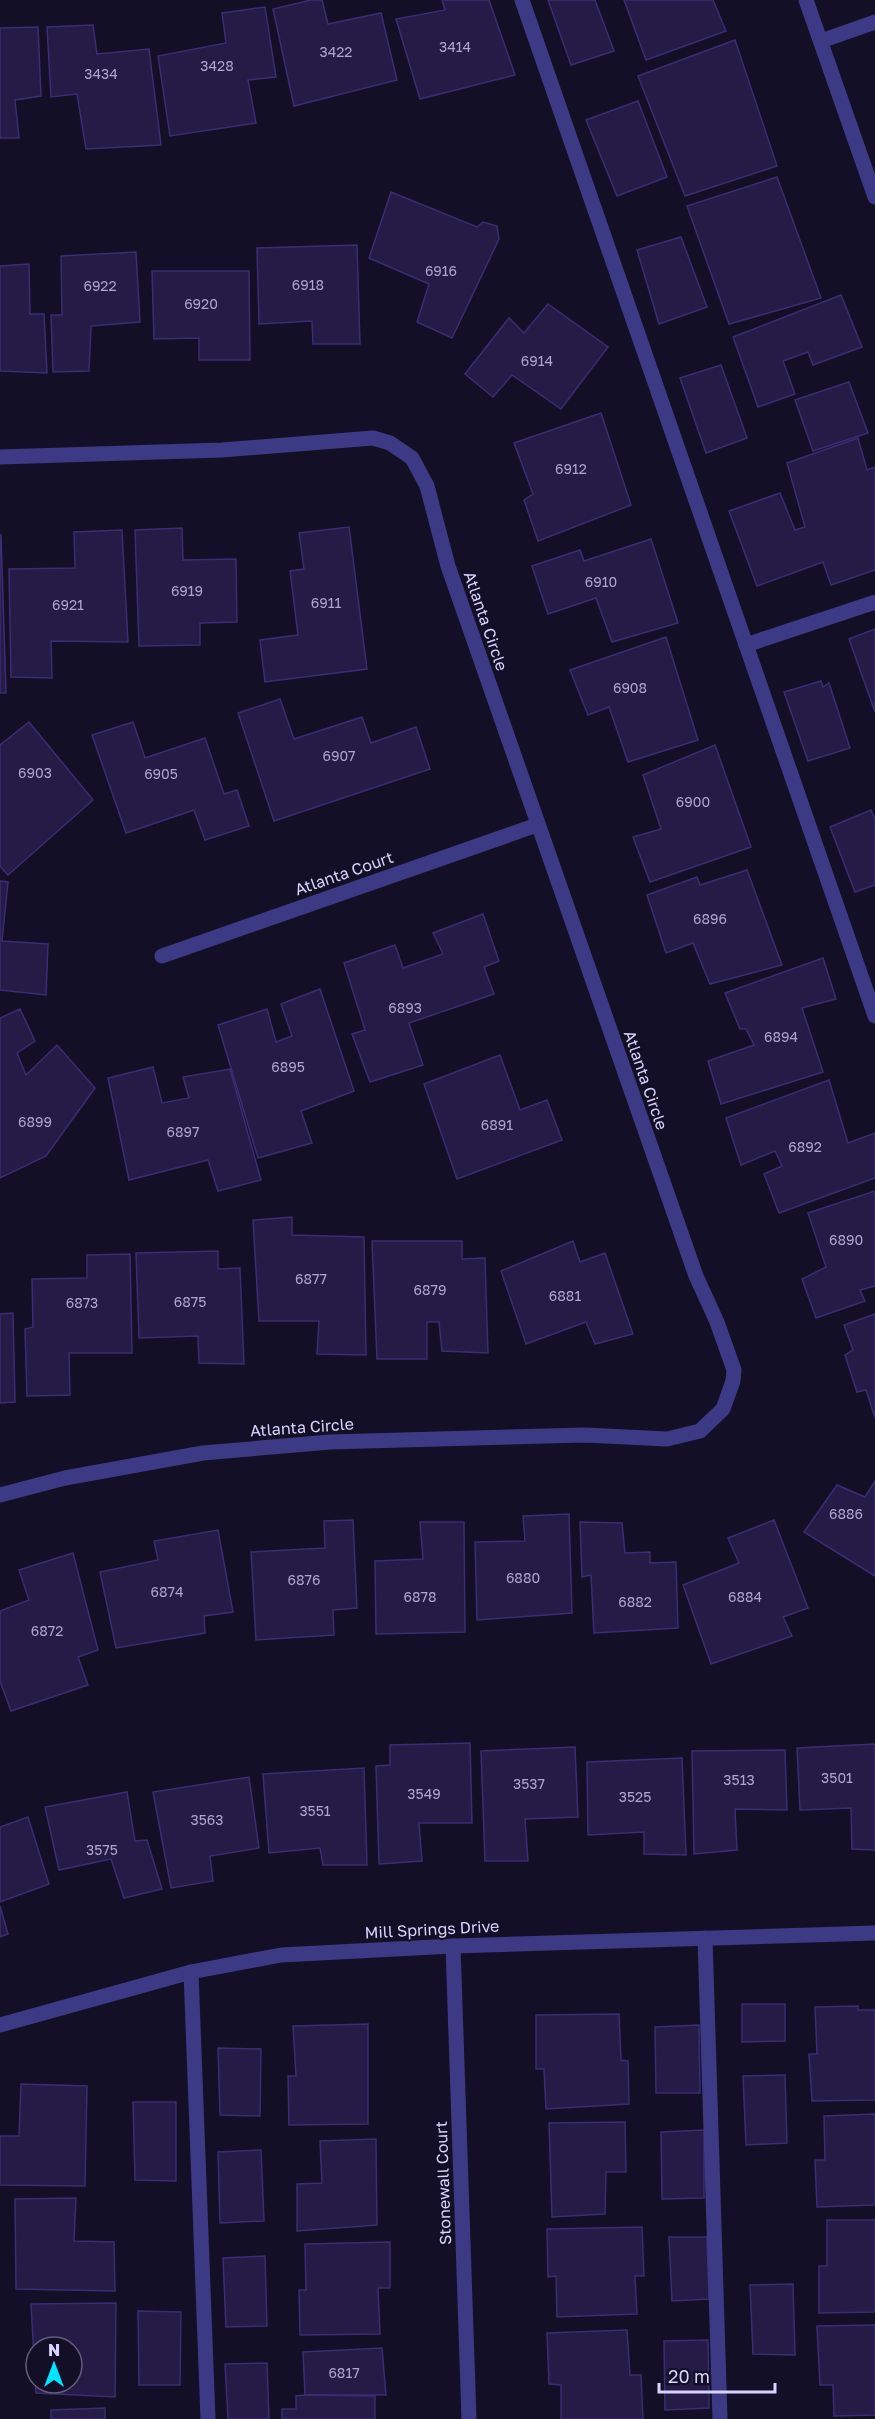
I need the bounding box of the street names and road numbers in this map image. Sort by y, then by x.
street label: Atlanta Circle [460,569,512,673]
street label: Atlanta Court [292,847,396,899]
street label: Atlanta Circle [620,1028,672,1132]
street label: Atlanta Circle [249,1413,355,1441]
street label: Mill Springs Drive [364,1915,500,1943]
street label: Stonewall Court [431,2121,455,2245]

